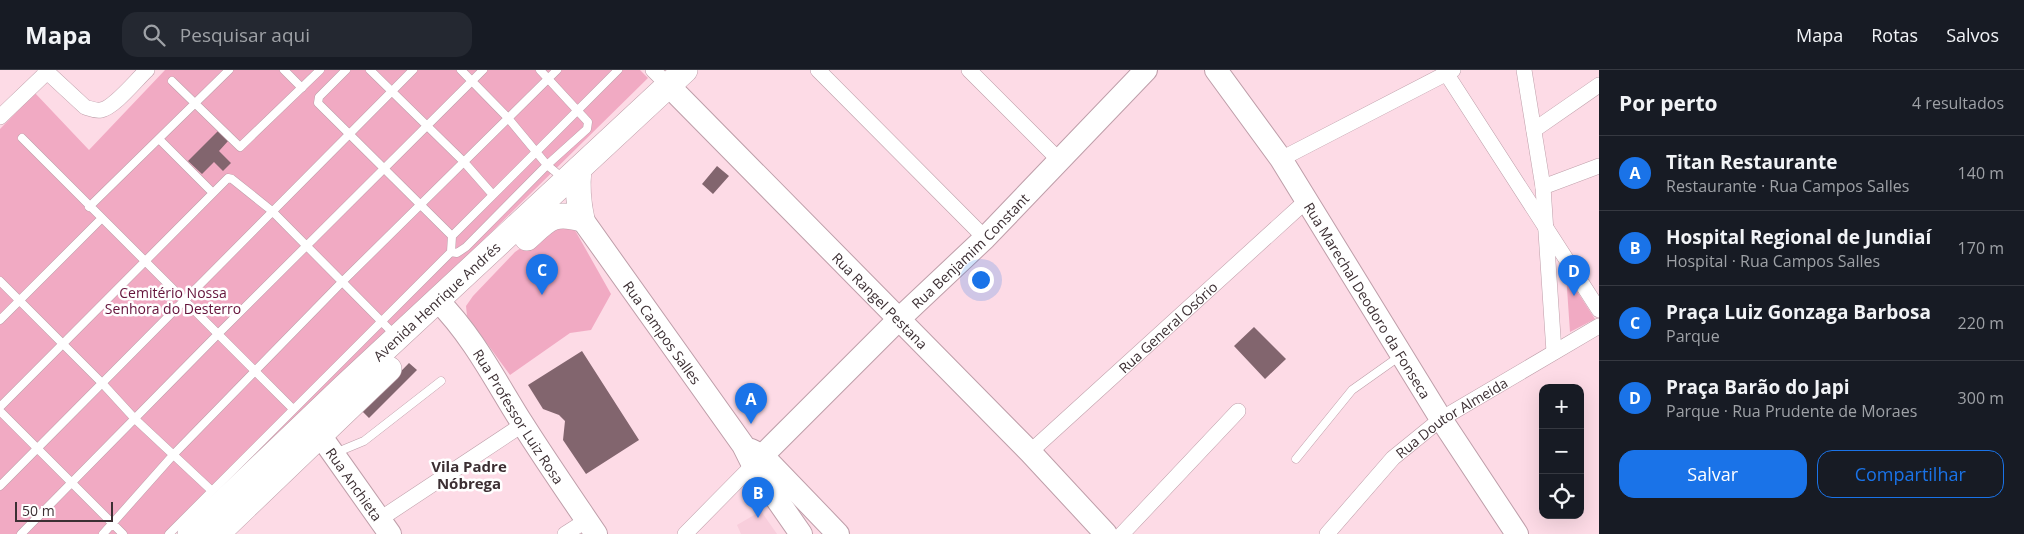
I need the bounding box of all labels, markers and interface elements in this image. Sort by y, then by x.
search box [122,12,472,57]
text: Mapa [25,18,92,51]
icon: search [140,21,168,49]
text: Pesquisar aqui [180,22,310,48]
text: Mapa [1796,23,1843,47]
text: Rotas [1871,23,1918,47]
text: Salvos [1946,23,1999,47]
text: Por perto [1619,89,1718,117]
text: 4 resultados [1912,92,2004,114]
text: Titan Restaurante [1666,149,1837,175]
text: A [1629,162,1641,184]
text: 140 m [1958,162,2004,184]
text: Restaurante · Rua Campos Salles [1666,175,1909,197]
street label: Rua Benjamim Constant [907,189,1033,312]
street label: Rua Marechal Deodoro da Fonseca [1300,198,1436,402]
text: Hospital Regional de Jundiaí [1666,224,1931,250]
street label: Avenida Henrique Andrés [369,237,504,365]
text: B [1630,237,1640,259]
text: 170 m [1958,237,2004,259]
street label: Rua Rangel Pestana [828,248,932,353]
text: Hospital · Rua Campos Salles [1666,250,1880,272]
pin: C [526,254,558,295]
pin: D [1558,255,1590,296]
your location [968,267,994,293]
street label: Rua Campos Salles [619,277,706,388]
street label: Rua General Osório [1114,277,1221,377]
park label: Cemitério Nossa Senhora do Desterro [105,283,241,318]
text: Praça Luiz Gonzaga Barbosa [1666,299,1931,325]
text: C [1630,312,1640,334]
text: 220 m [1958,312,2004,334]
text: Parque [1666,325,1720,347]
street label: Rua Professor Luiz Rosa [469,345,569,487]
street label: Rua Doutor Almeida [1391,373,1511,462]
text: Praça Barão do Japi [1666,374,1850,400]
pin: A [735,383,767,424]
map controls [1539,384,1584,519]
button: + [1539,384,1584,429]
text: D [1629,387,1641,409]
text: 300 m [1958,387,2004,409]
text: Parque · Rua Prudente de Moraes [1666,400,1917,422]
button: − [1539,429,1584,474]
street label: Rua Anchieta [322,444,387,524]
button: Salvar [1619,450,1807,498]
button: Compartilhar [1817,450,2004,498]
district label: Vila Padre Nóbrega [431,456,507,493]
button: locate [1539,474,1584,519]
pin: B [742,477,774,518]
scale bar [15,499,112,522]
text: 50 m [22,501,55,520]

